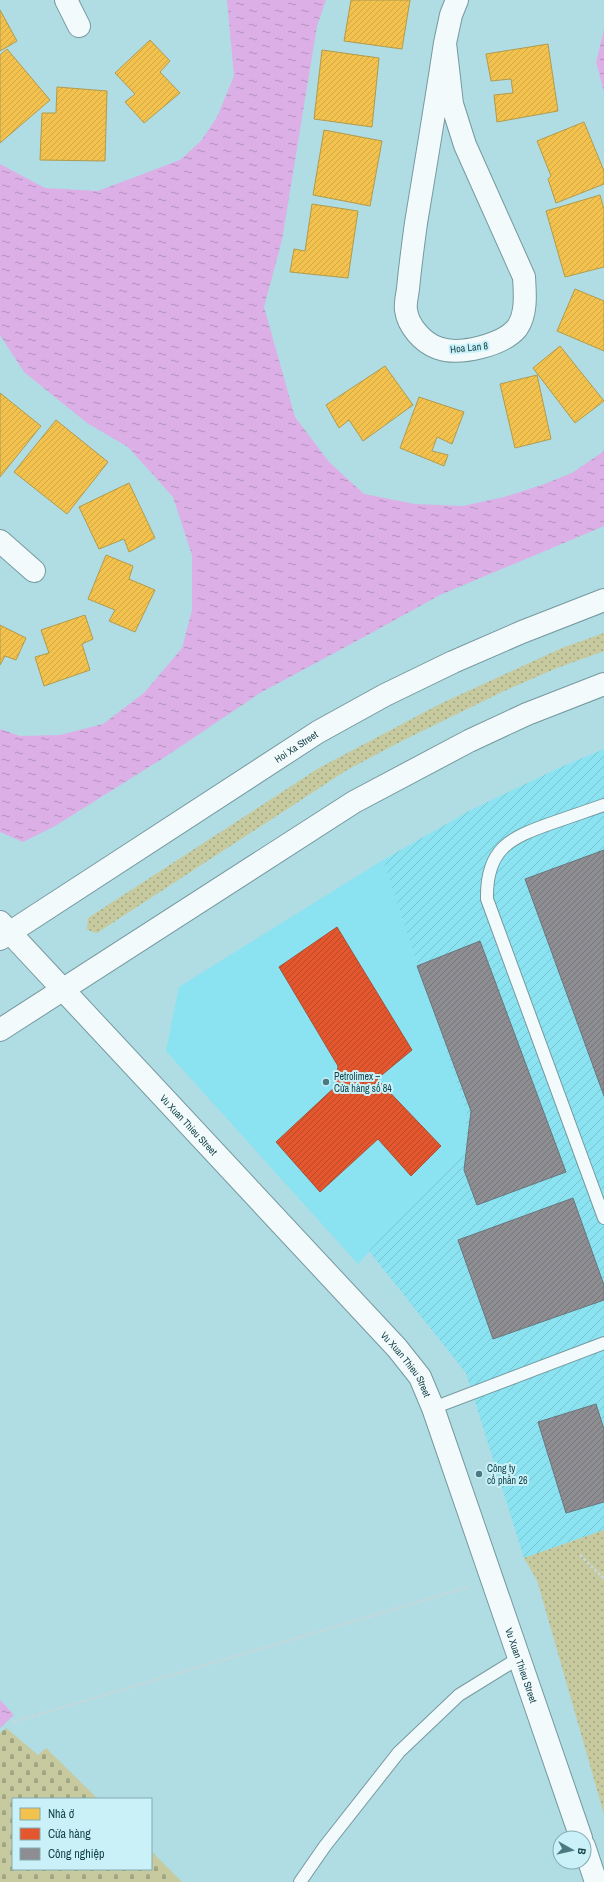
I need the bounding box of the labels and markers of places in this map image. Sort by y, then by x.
place label: Petrolimex – Cửa hàng số 84 [334,1070,392,1095]
marker: Petrolimex – Cửa hàng số 84 [321,1077,331,1087]
place label: Công ty cổ phần 26 [487,1462,528,1487]
marker: Công ty cổ phần 26 [474,1469,484,1479]

